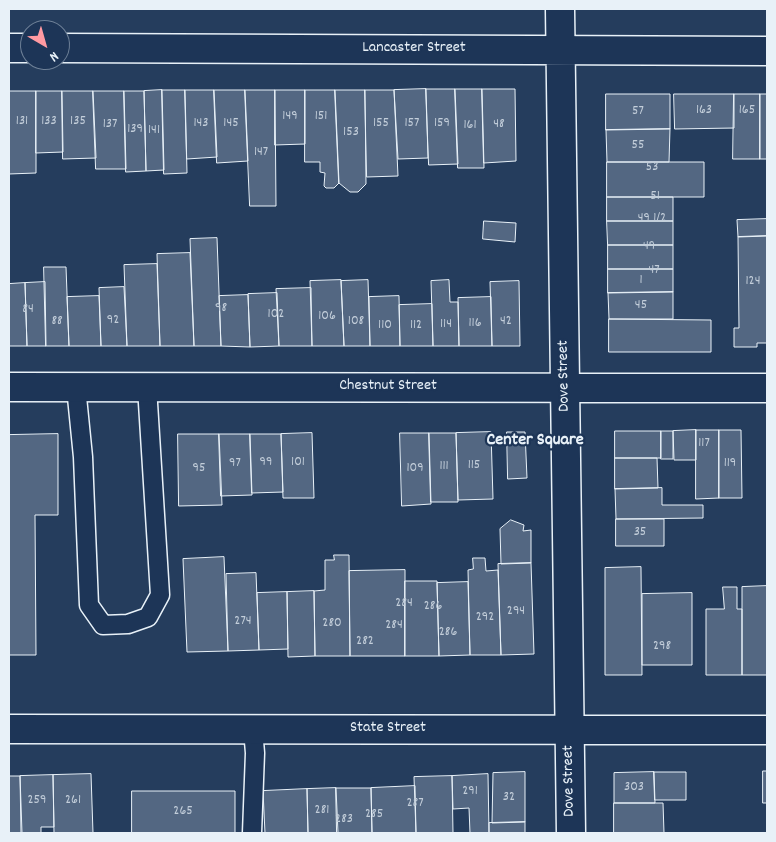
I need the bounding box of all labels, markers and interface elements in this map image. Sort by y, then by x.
north arrow [20,20,70,70]
street label: Lancaster Street [362,39,466,59]
text: N [45,46,63,66]
house number: 163 [696,103,712,119]
house number: 165 [739,103,755,119]
house number: 57 [632,104,644,120]
house number: 149 [282,109,298,125]
house number: 151 [315,109,327,125]
house number: 131 [16,114,28,130]
house number: 133 [41,114,57,130]
house number: 135 [70,114,86,130]
house number: 143 [193,116,209,132]
house number: 145 [223,116,239,132]
house number: 155 [373,116,389,132]
house number: 157 [405,116,419,132]
house number: 159 [434,116,450,132]
house number: 137 [103,117,117,133]
house number: 48 [493,117,505,133]
house number: 161 [464,118,476,134]
house number: 139 [127,122,143,138]
house number: 141 [148,123,160,139]
house number: 153 [343,125,359,141]
house number: 55 [632,138,644,154]
house number: 147 [254,145,268,161]
house number: 53 [646,160,658,176]
house number: 51 [650,189,660,205]
house number: 49 1/2 [638,211,666,227]
house number: 49 [643,239,655,255]
house number: 47 [648,263,660,279]
house number: 1 [639,273,643,289]
house number: 124 [746,274,760,290]
house number: 45 [635,298,647,314]
house number: 98 [215,301,227,317]
house number: 84 [22,302,34,318]
house number: 102 [268,307,284,323]
house number: 106 [318,309,336,325]
house number: 92 [107,313,119,329]
house number: 88 [51,314,63,330]
house number: 108 [348,314,364,330]
house number: 42 [500,314,512,330]
house number: 116 [469,316,481,332]
house number: 114 [440,317,452,333]
house number: 110 [378,318,392,334]
house number: 112 [410,318,422,334]
street label: Dove Street [555,340,575,412]
street label: Chestnut Street [339,377,437,397]
district label: Center Square [486,431,584,453]
house number: 117 [698,436,710,452]
house number: 99 [260,455,272,471]
house number: 101 [291,455,305,471]
house number: 97 [229,456,241,472]
house number: 119 [724,456,736,472]
house number: 115 [468,458,480,474]
house number: 111 [439,459,449,475]
house number: 95 [193,461,205,477]
house number: 109 [406,461,424,477]
house number: 35 [634,525,646,541]
house number: 284 [395,596,413,612]
house number: 286 [424,599,442,615]
house number: 294 [507,604,525,620]
house number: 292 [476,610,494,626]
house number: 274 [234,614,252,630]
house number: 280 [322,616,342,632]
house number: 284 [385,618,403,634]
house number: 286 [439,625,457,641]
house number: 282 [356,634,374,650]
house number: 298 [653,639,671,655]
street label: State Street [350,719,426,739]
street label: Dove Street [560,745,580,817]
house number: 303 [624,780,644,796]
house number: 291 [462,784,478,800]
house number: 32 [503,790,515,806]
house number: 259 [27,793,47,809]
house number: 261 [65,793,81,809]
house number: 287 [406,796,424,812]
house number: 281 [315,803,329,819]
house number: 265 [173,804,193,820]
house number: 285 [365,807,383,823]
house number: 283 [335,812,353,828]

